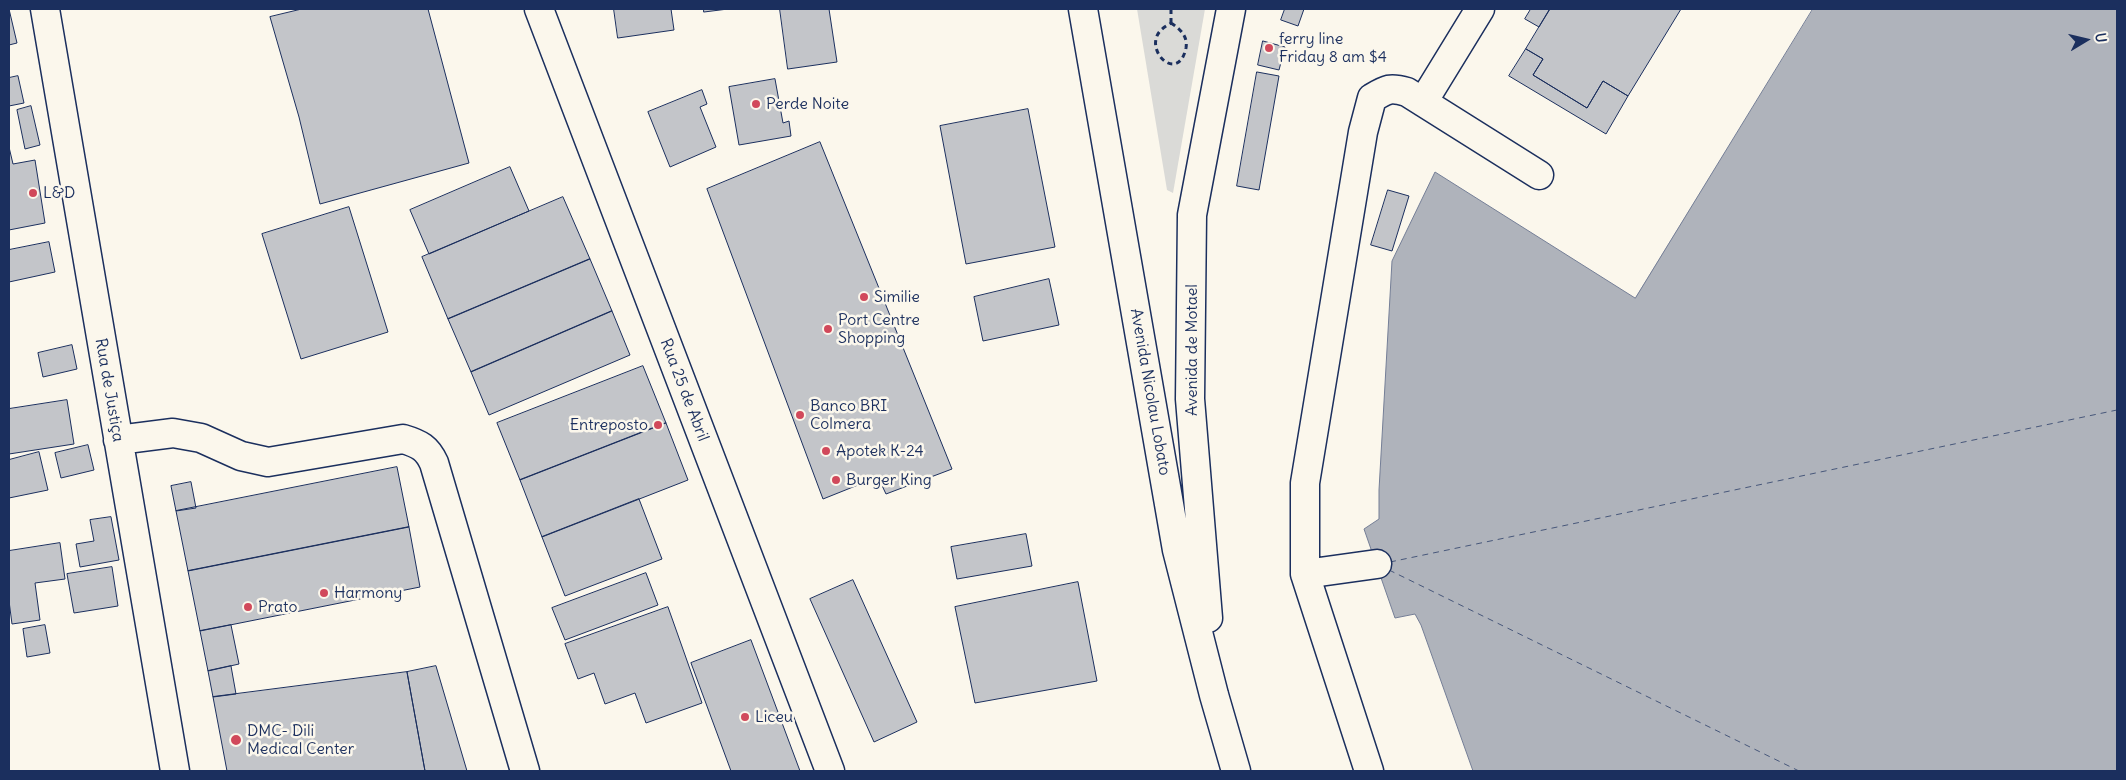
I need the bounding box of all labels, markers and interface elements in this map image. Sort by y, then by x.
north arrow [2061,15,2111,65]
place label: ferry line Friday 8 am $4 [1279,29,1387,67]
text: U [2091,32,2110,44]
marker: ferry line Friday 8 am $4 [1263,42,1275,54]
place label: Perde Noite [766,94,849,114]
marker: Perde Noite [750,98,762,110]
place label: L&D [43,183,75,203]
marker: L&D [27,187,39,199]
street label: Avenida de Motael [1182,284,1202,416]
place label: Similie [874,287,920,307]
marker: Similie [858,291,870,303]
street label: Avenida Nicolau Lobato [1126,307,1174,477]
place label: Port Centre Shopping [838,310,920,348]
marker: Port Centre Shopping [822,323,834,335]
street label: Rua 25 de Abril [656,336,712,444]
street label: Rua de Justiça [90,337,128,443]
place label: Banco BRI Colmera [810,396,887,434]
marker: Banco BRI Colmera [794,409,806,421]
place label: Entreposto [570,415,648,435]
marker: Entreposto [652,419,664,431]
place label: Apotek K-24 [836,441,924,461]
marker: Apotek K-24 [820,445,832,457]
place label: Burger King [846,470,932,490]
marker: Burger King [830,474,842,486]
place label: Harmony [334,583,402,603]
marker: Harmony [318,587,330,599]
place label: Prato [258,597,297,617]
marker: Prato [242,601,254,613]
place label: Liceu [755,707,793,727]
marker: Liceu [739,711,751,723]
place label: DMC- Dili Medical Center [247,721,354,759]
marker: DMC- Dili Medical Center [229,733,243,747]

